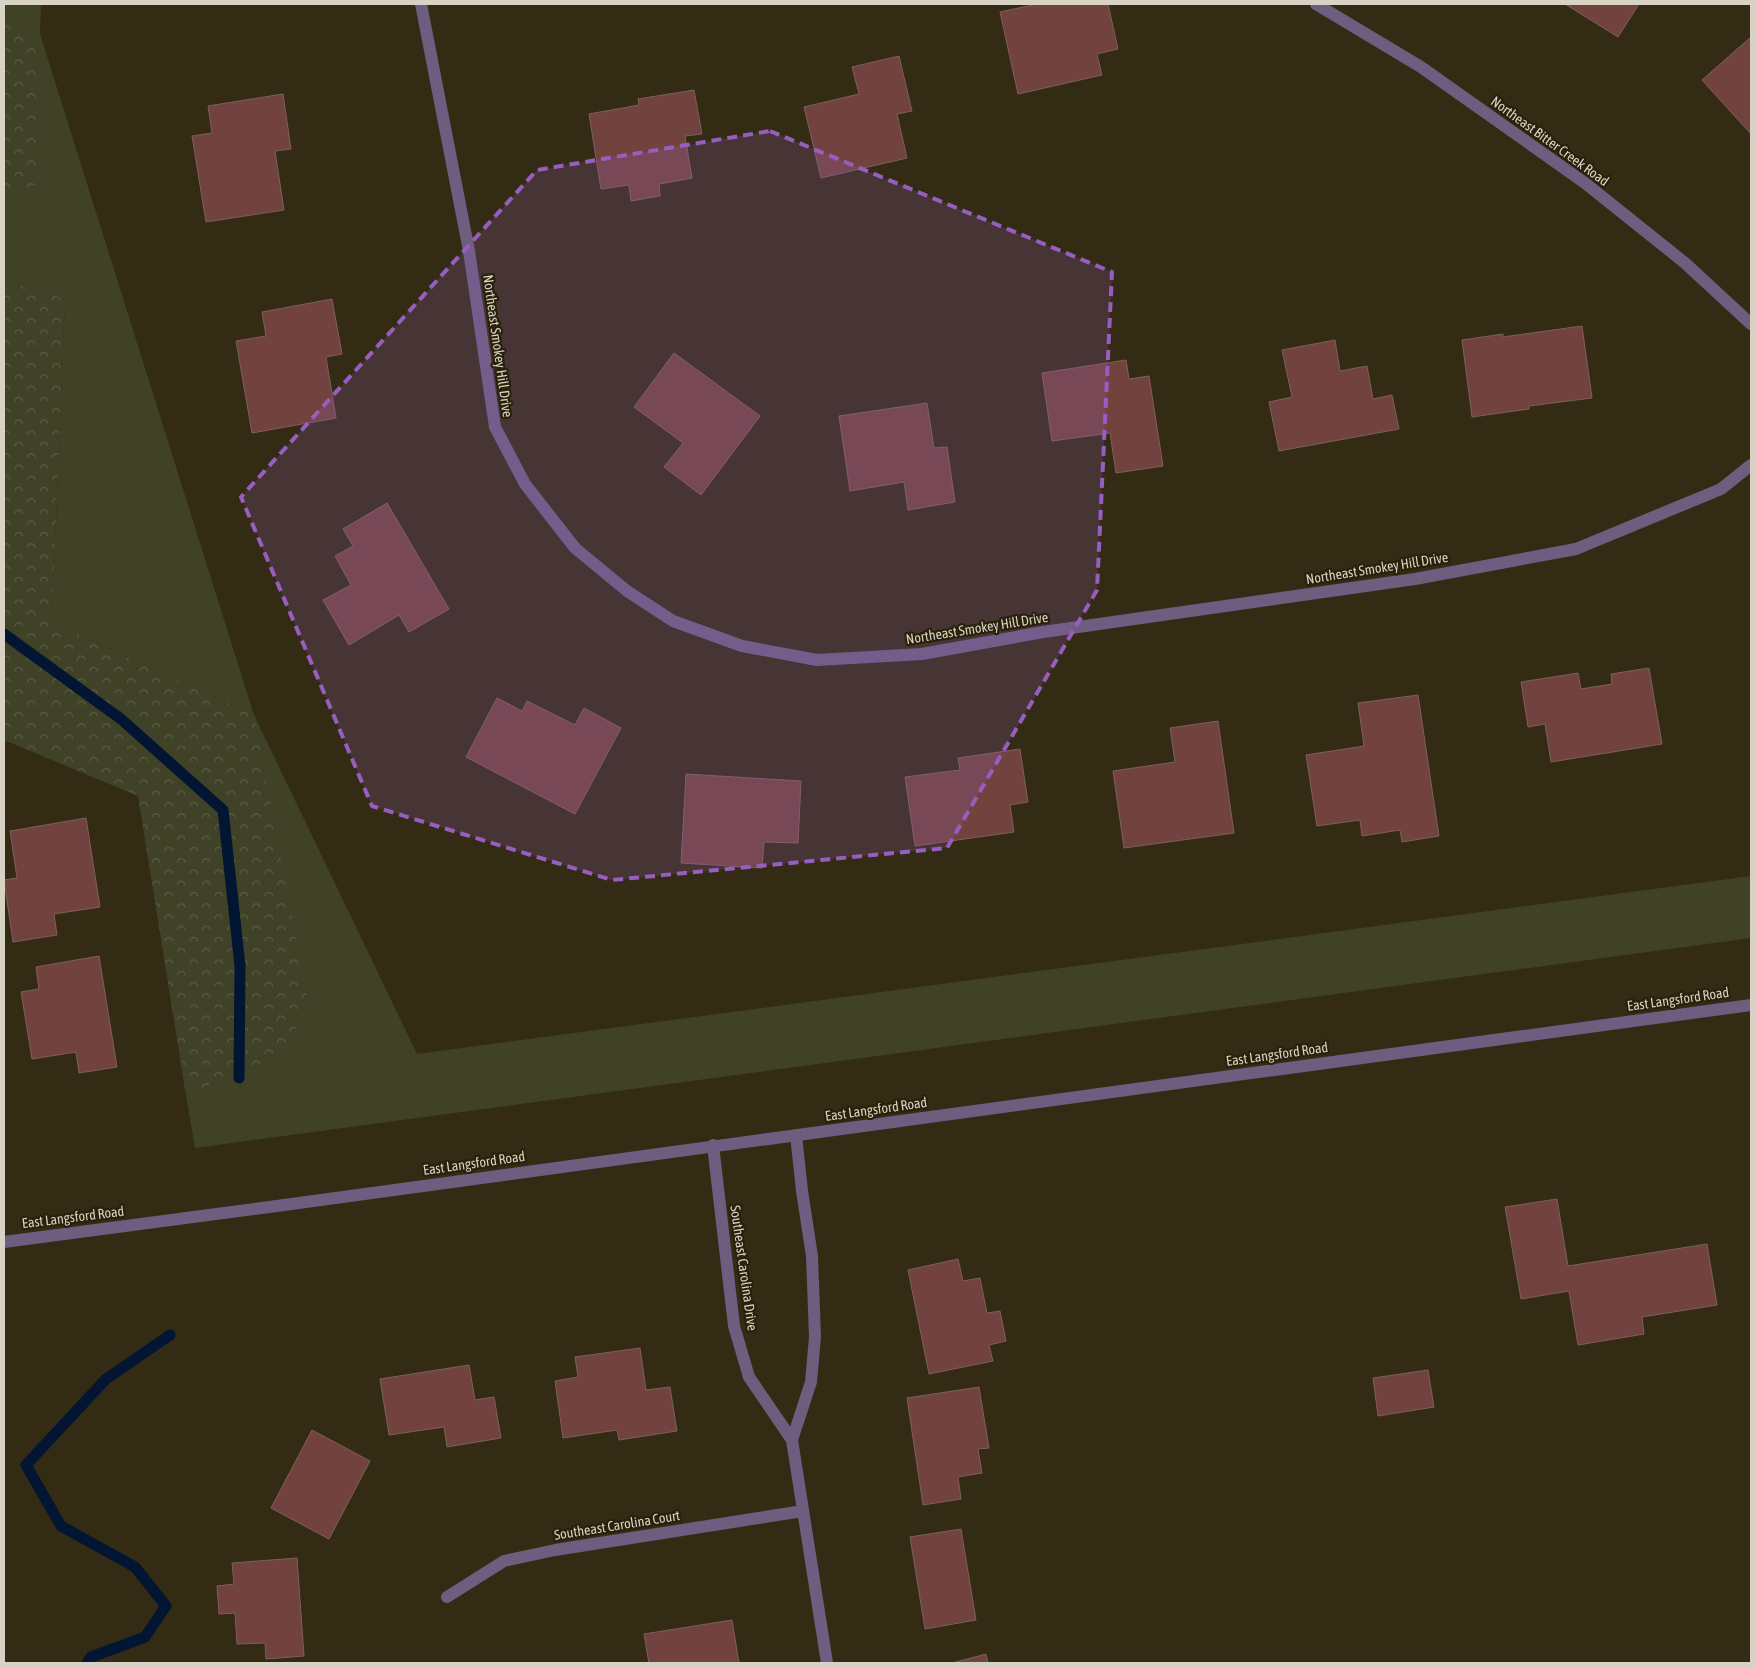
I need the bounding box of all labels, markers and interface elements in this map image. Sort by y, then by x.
street label: Northeast Bitter Creek Road [1488,93,1612,189]
street label: Northeast Smokey Hill Drive [480,274,516,418]
street label: Northeast Smokey Hill Drive [1305,549,1449,587]
street label: Northeast Smokey Hill Drive [905,609,1049,647]
street label: East Langsford Road [1626,984,1730,1014]
street label: East Langsford Road [1225,1039,1329,1069]
street label: East Langsford Road [824,1094,928,1124]
street label: East Langsford Road [422,1148,526,1178]
street label: East Langsford Road [21,1203,125,1231]
street label: Southeast Carolina Drive [727,1204,761,1332]
street label: Southeast Carolina Court [553,1507,681,1543]

